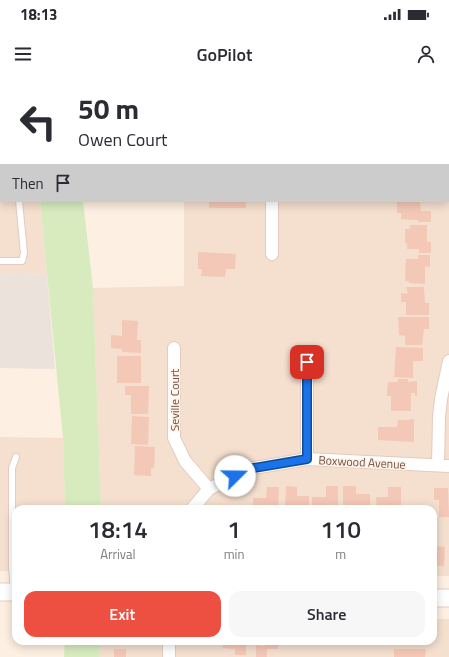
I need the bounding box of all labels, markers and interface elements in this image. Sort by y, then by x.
text: 18:13 [20,3,57,26]
text: GoPilot [197,41,252,68]
icon: menu [12,43,34,65]
icon: person [415,43,437,65]
text: 50 m [78,87,139,130]
icon: left [12,96,64,148]
text: Owen Court [78,126,167,153]
text: Then [12,172,44,195]
icon: arrive [52,172,74,194]
pin [290,345,324,379]
icon: arrive [296,351,318,373]
street label: Seville Court [165,368,184,431]
street label: Boxwood Avenue [318,450,406,474]
position arrow [214,455,256,497]
text: 18:14 [88,511,148,547]
text: 1 [227,511,241,547]
text: 110 [321,511,361,547]
text: Arrival [100,544,135,564]
text: min [224,544,244,564]
text: m [335,544,346,564]
button: Exit [24,591,221,637]
button: Share [229,591,425,637]

